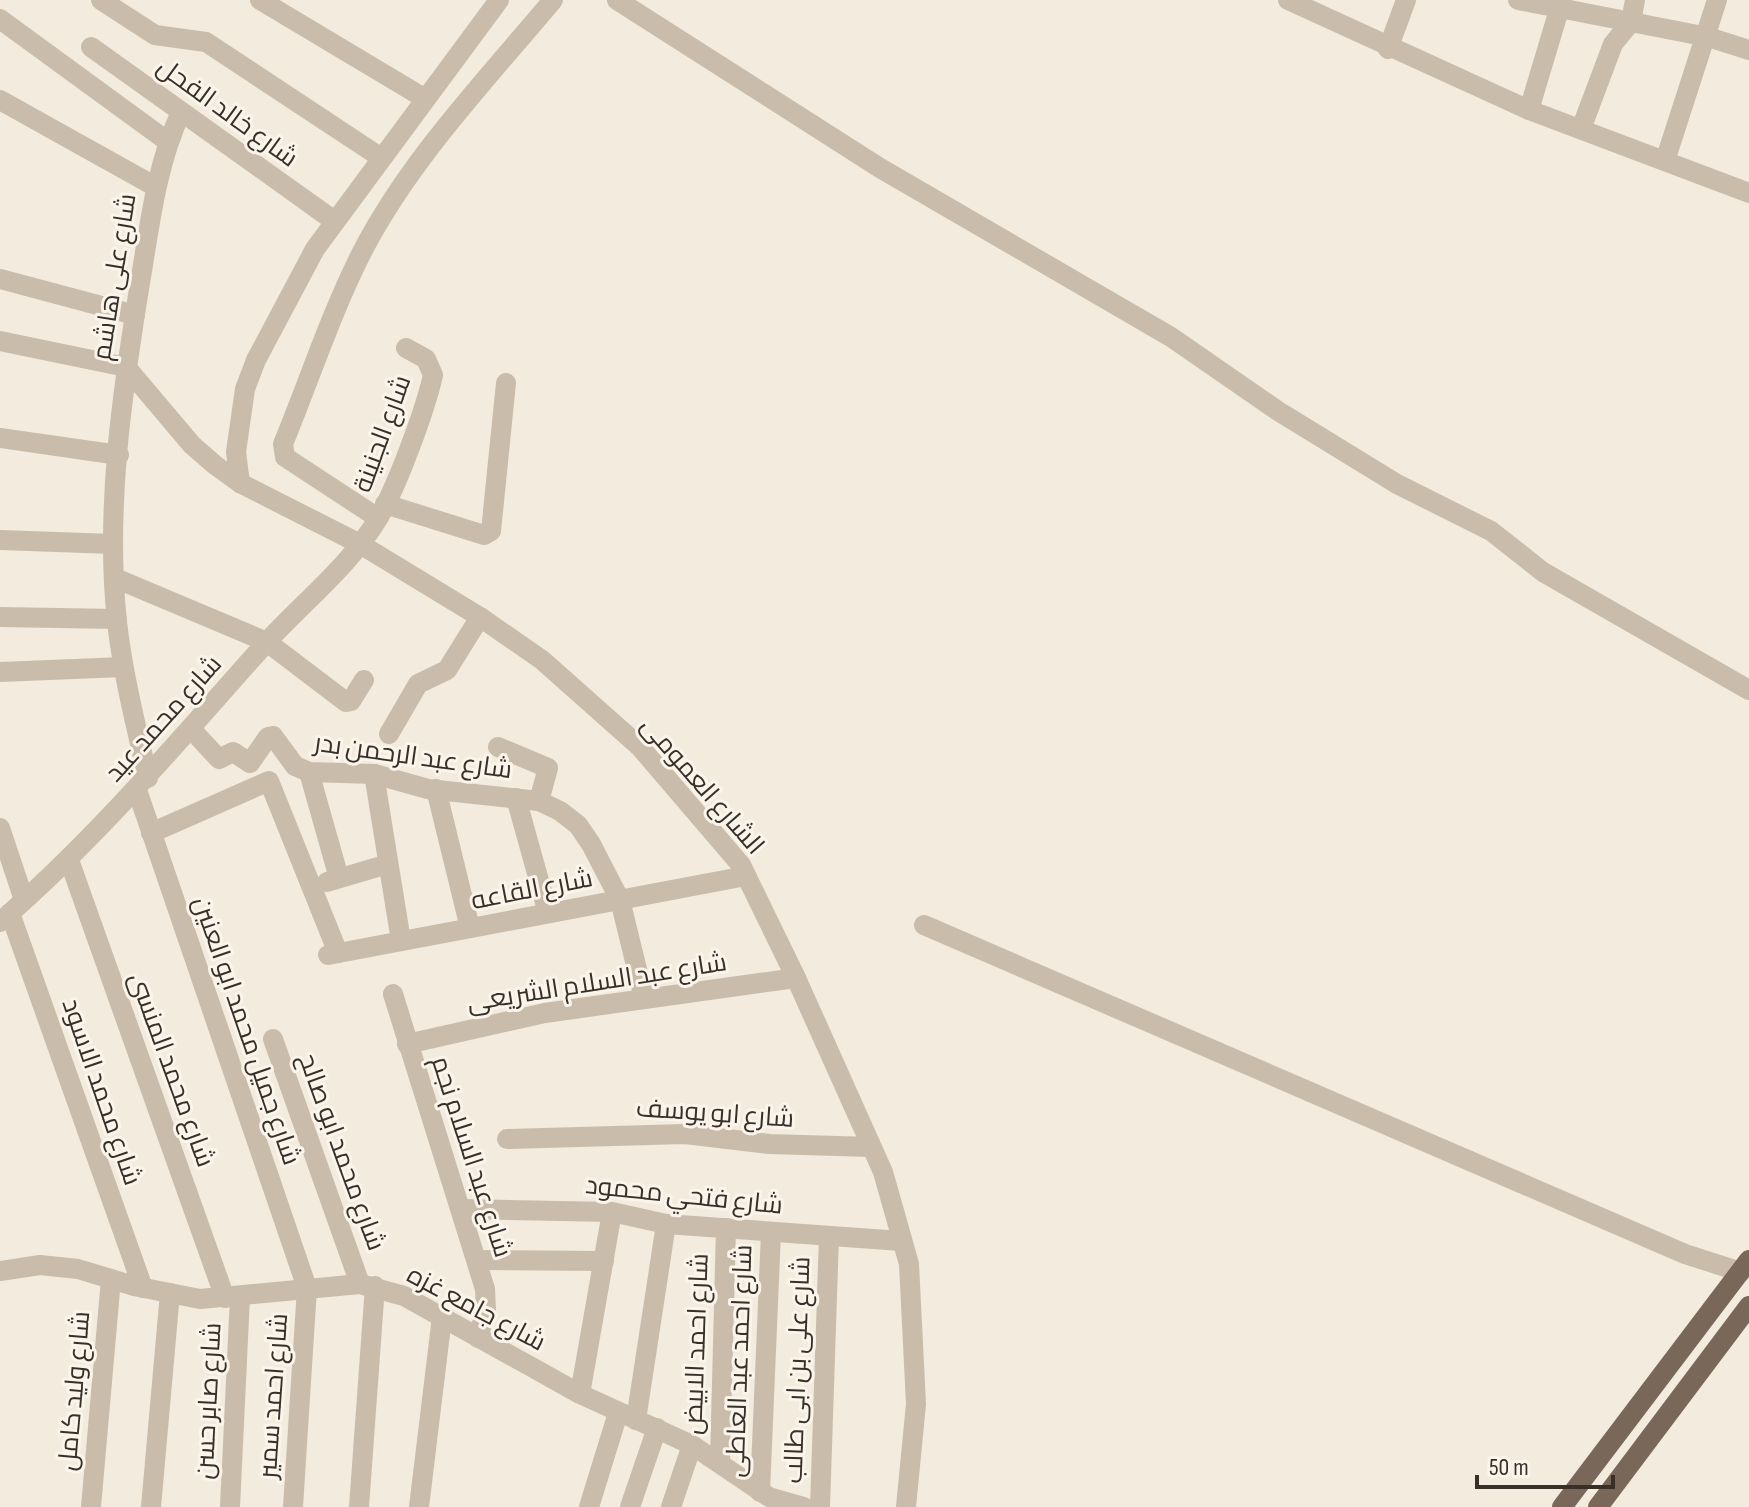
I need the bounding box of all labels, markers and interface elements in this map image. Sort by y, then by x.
street label: شارع خالد الفحل [151,52,303,174]
street label: شارع على هاشم [87,191,144,363]
street label: شارع الجنينة [348,371,418,497]
street label: شارع محمد عيد [99,649,229,789]
street label: الشارع العمومى [634,711,770,861]
street label: شارع عبد الرحمن بدر [310,727,514,786]
street label: شارع القاعه [468,863,596,917]
street label: شارع جميل محمد ابو العنين [185,893,307,1169]
street label: شارع عبد السلام الشريعى [465,947,729,1020]
street label: شارع محمد المنسى [121,969,221,1171]
street label: شارع محمد الاسود [55,995,147,1189]
street label: شارع محمد ابو صالح [291,1049,391,1255]
street label: شارع عبد السلام نجم [423,1052,518,1262]
street label: شارع ابو يوسف [635,1093,795,1135]
street label: شارع فتحي محمود [583,1170,784,1226]
street label: شارع احمد عبد العاطى [720,1244,760,1478]
street label: شارع احمد الابيض [678,1253,716,1435]
street label: شارع على بن ابى طالب [779,1256,817,1484]
street label: شارع جامع غزه [402,1260,550,1358]
street label: شارع وليد كامل [53,1310,97,1472]
street label: شارع احمد سمير [253,1312,295,1482]
street label: شارع صابر حسن [189,1322,229,1480]
scale bar [1477,1439,1613,1489]
text: 50 m [1489,1453,1529,1482]

